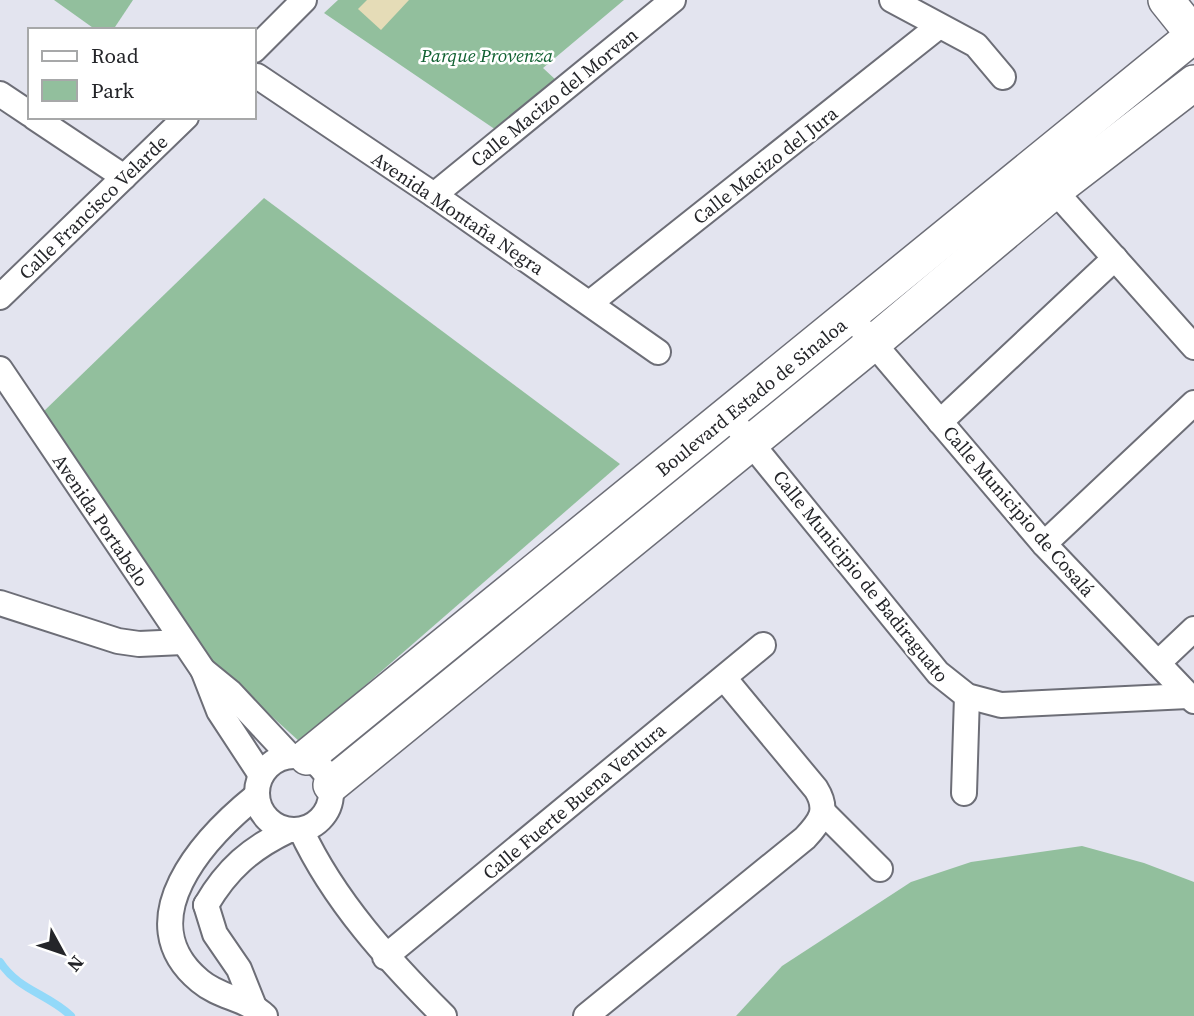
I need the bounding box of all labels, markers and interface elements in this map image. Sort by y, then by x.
street label: Calle Macizo del Morvan [465,21,643,173]
legend [28,28,256,119]
text: Road [91,41,139,70]
park label: Parque Provenza [420,42,553,68]
text: Park [91,76,135,105]
street label: Calle Macizo del Jura [687,100,843,230]
street label: Calle Francisco Velarde [13,129,173,285]
street label: Avenida Montaña Negra [367,145,550,281]
street label: Boulevard Estado de Sinaloa [650,312,852,482]
street label: Calle Municipio de Cosalá [937,420,1101,602]
street label: Avenida Portabelo [47,449,155,591]
street label: Calle Municipio de Badiraguato [767,465,955,687]
street label: Calle Fuerte Buena Ventura [477,716,671,885]
north arrow [28,918,98,988]
text: N [62,950,90,978]

